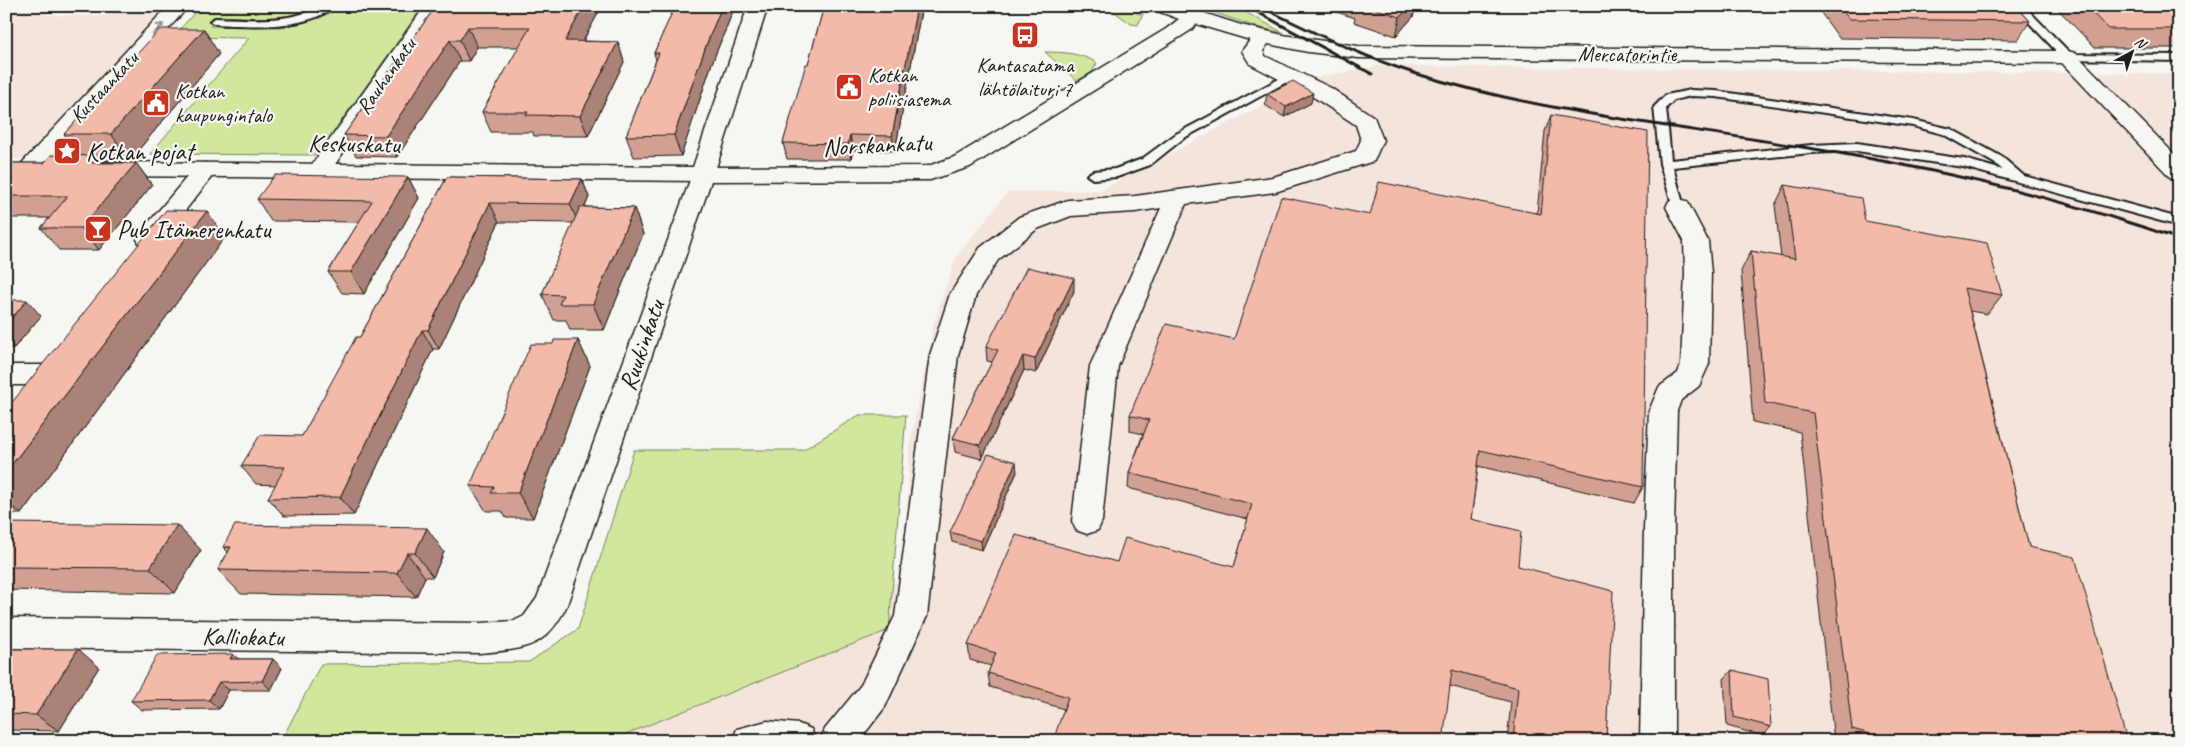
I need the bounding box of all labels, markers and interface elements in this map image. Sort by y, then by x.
bus stop icon: Kantasatama lähtölaituri 7 [1010,20,1040,50]
one-way arrow [152,23,164,35]
north arrow [2108,28,2158,78]
street label: Rauhankatu [350,32,422,119]
text: N [2131,33,2151,53]
street label: Mercatorintie [1578,41,1677,67]
street label: Kustaankatu [64,45,145,128]
place label: Kantasatama lähtölaituri 7 [977,52,1075,102]
place label: Kotkan poliisiasema [868,62,952,112]
public building icon: Kotkan poliisiasema [834,72,864,102]
place label: Kotkan kaupungintalo [175,78,274,128]
public building icon: Kotkan kaupungintalo [141,88,171,118]
street label: Norskankatu [822,126,934,164]
street label: Keskuskatu [308,127,402,161]
place icon: Kotkan pojat [52,136,82,166]
place label: Kotkan pojat [86,136,197,168]
bar icon: Pub Itämerenkatu [83,214,113,244]
place label: Pub Itämerenkatu [117,214,272,246]
street label: Ruukinkatu [612,294,673,395]
street label: Kalliokatu [202,620,286,654]

